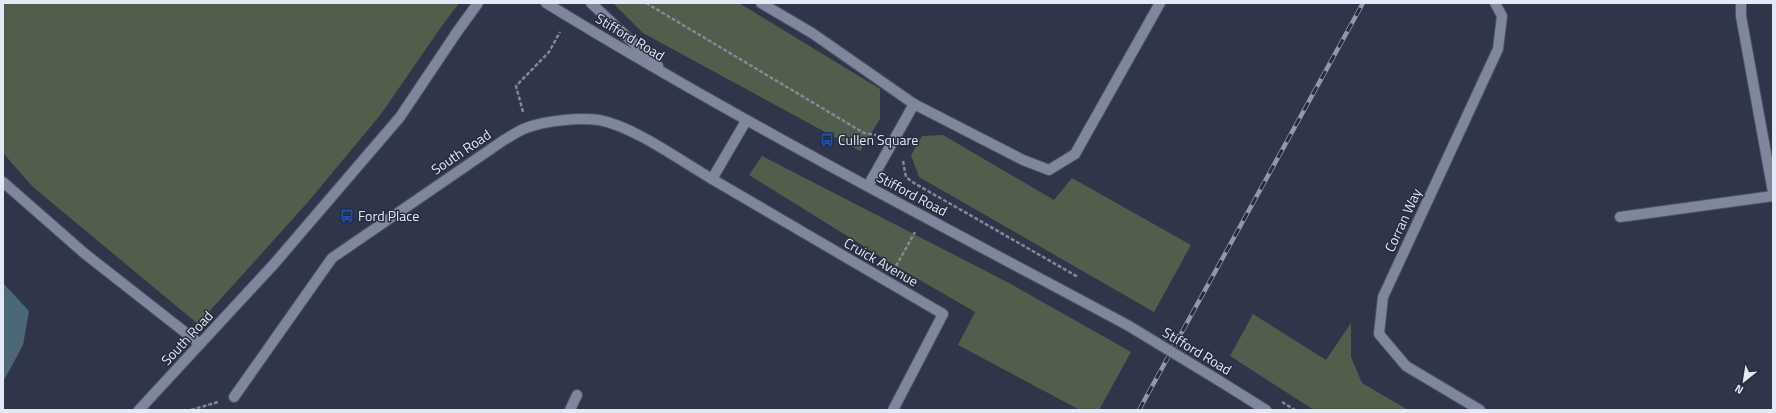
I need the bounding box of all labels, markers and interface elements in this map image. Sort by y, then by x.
street label: Stifford Road [592,8,669,66]
street label: South Road [427,124,495,179]
place label: Cullen Square [838,129,918,150]
bus stop icon: Cullen Square [819,132,835,148]
street label: Stifford Road [873,166,951,221]
street label: Corran Way [1379,184,1427,255]
place label: Ford Place [358,205,419,226]
bus stop icon: Ford Place [339,208,355,224]
street label: Cruick Avenue [840,232,922,291]
street label: South Road [156,306,218,370]
street label: Stifford Road [1159,322,1236,380]
north arrow [1724,361,1764,401]
text: N [1732,381,1746,398]

